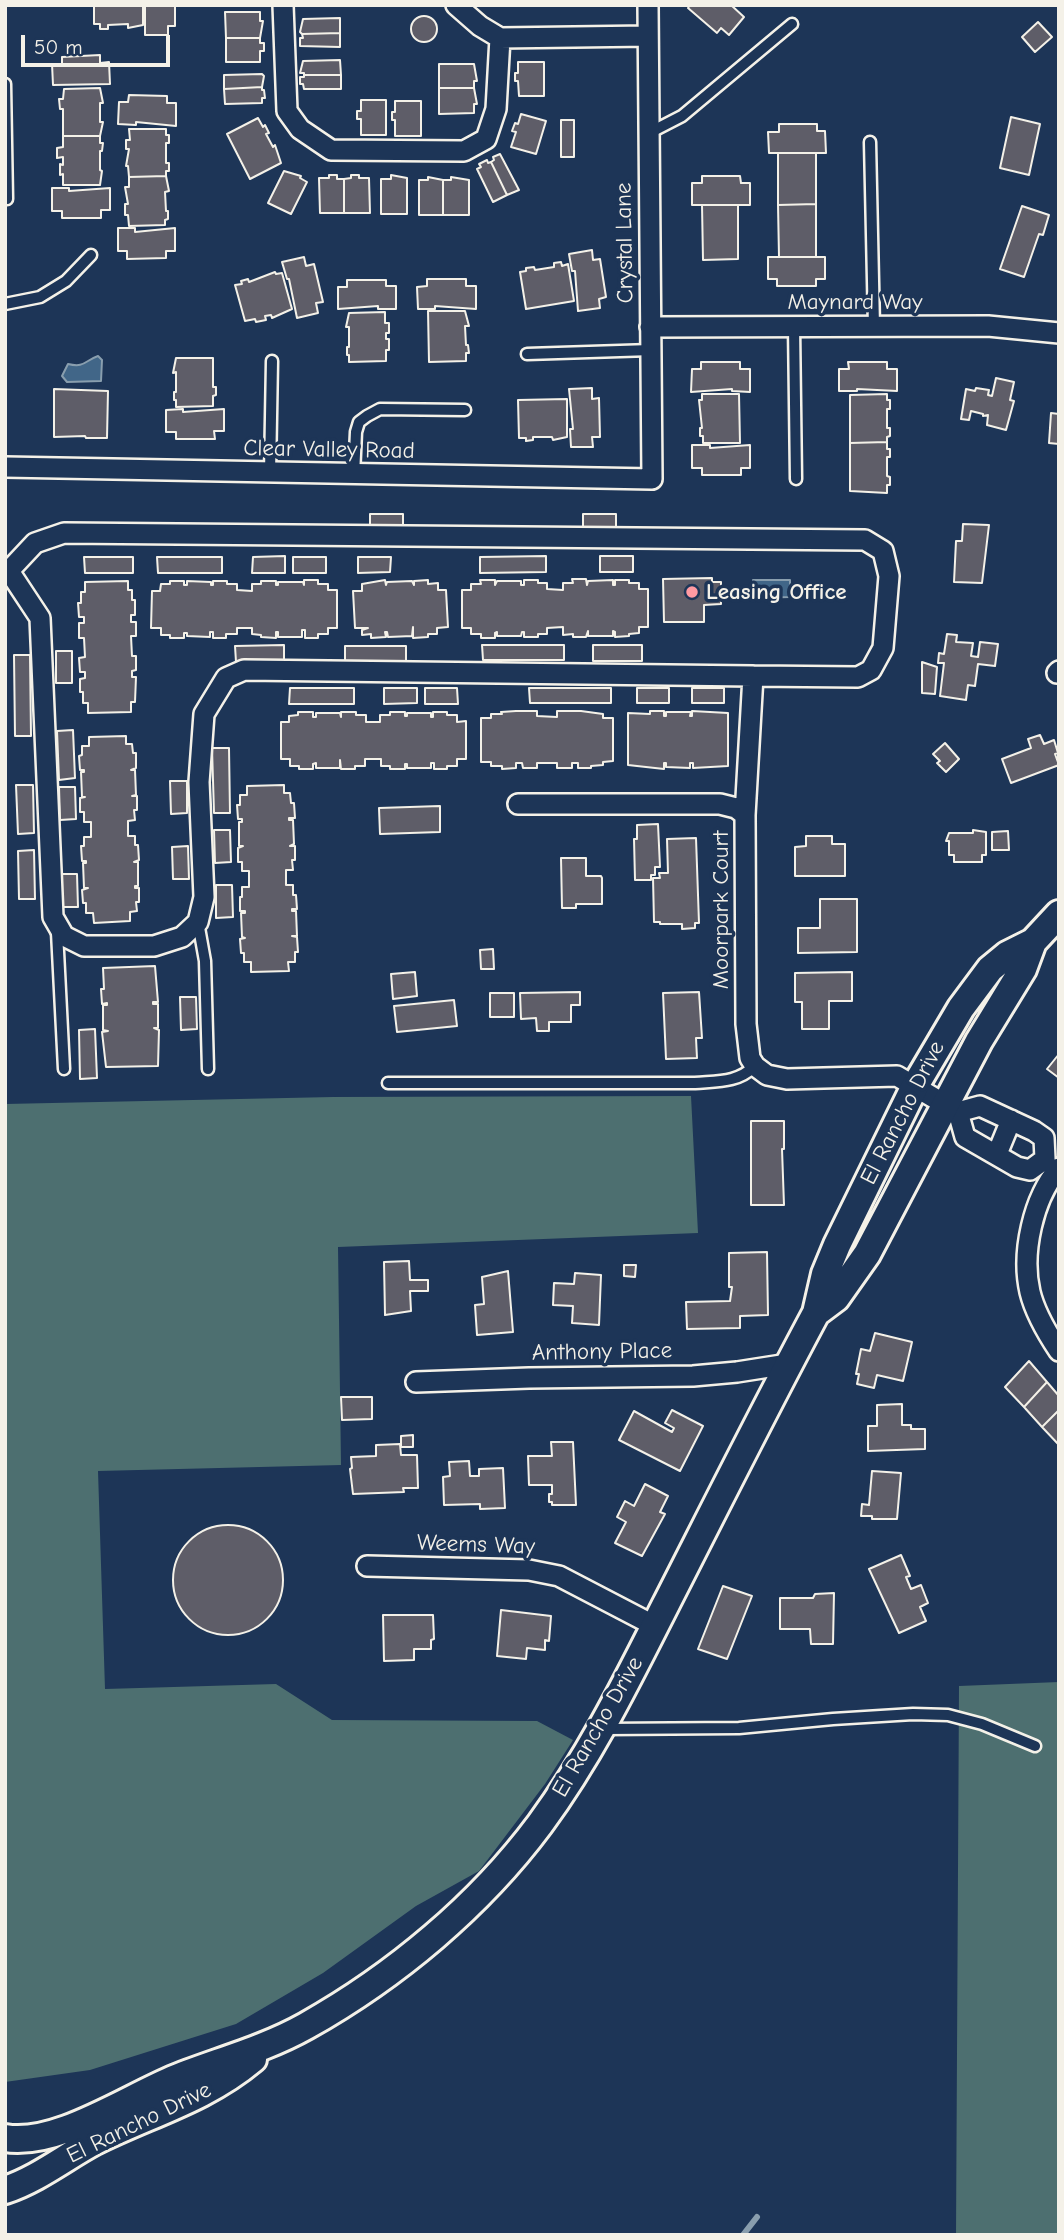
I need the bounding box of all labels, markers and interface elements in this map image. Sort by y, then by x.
scale bar [24,21,173,65]
text: 50 m [34,35,83,59]
street label: Crystal Lane [610,182,640,304]
street label: Maynard Way [788,288,922,316]
street label: Clear Valley Road [243,435,415,465]
place label: Leasing Office [706,578,847,606]
marker: Leasing Office [684,584,700,600]
street label: Moorpark Court [707,831,735,989]
street label: El Rancho Drive [855,1037,951,1189]
street label: Anthony Place [532,1337,672,1367]
street label: Weems Way [416,1529,536,1561]
street label: El Rancho Drive [547,1652,649,1802]
street label: El Rancho Drive [62,2076,216,2170]

